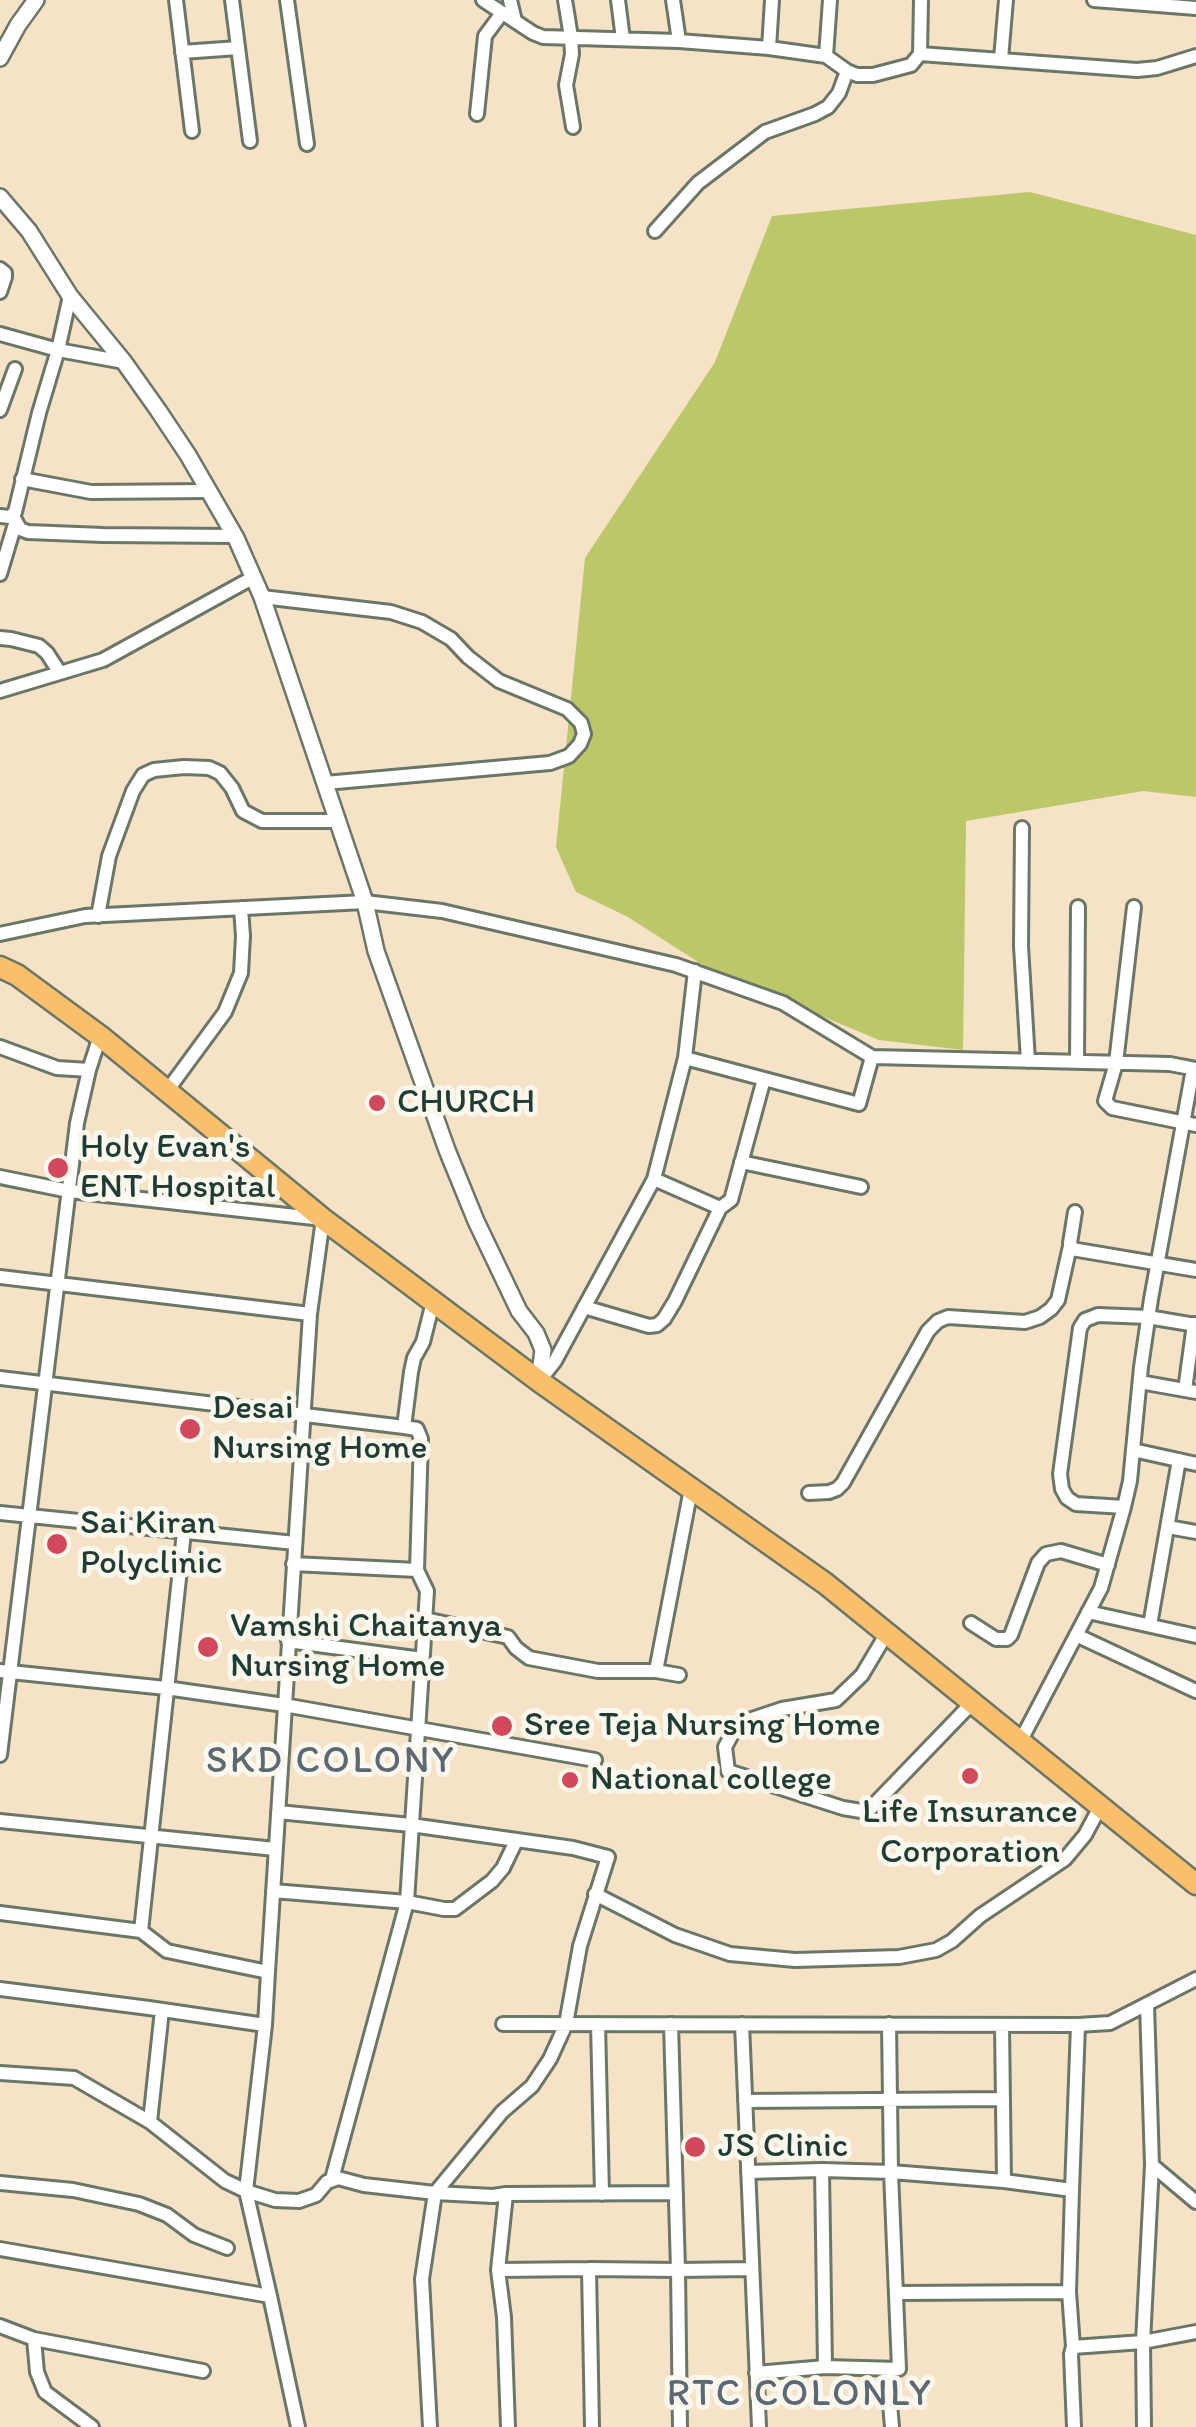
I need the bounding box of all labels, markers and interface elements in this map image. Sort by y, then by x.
place label: CHURCH [397,1082,535,1124]
marker: CHURCH [366,1092,388,1114]
place label: Holy Evan's ENT Hospital [80,1127,276,1209]
marker: Holy Evan's ENT Hospital [45,1155,71,1181]
place label: Desai Nursing Home [212,1388,427,1470]
marker: Desai Nursing Home [177,1416,203,1442]
place label: Sai Kiran Polyclinic [80,1503,222,1585]
marker: Sai Kiran Polyclinic [44,1531,70,1557]
place label: Vamshi Chaitanya Nursing Home [230,1606,502,1688]
marker: Vamshi Chaitanya Nursing Home [195,1634,221,1660]
place label: Sree Teja Nursing Home [524,1705,881,1747]
marker: Sree Teja Nursing Home [489,1713,515,1739]
district label: SKD COLONY [206,1739,456,1785]
place label: National college [590,1759,832,1801]
marker: Life Insurance Corporation [959,1765,981,1787]
marker: National college [559,1769,581,1791]
place label: Life Insurance Corporation [862,1792,1078,1874]
place label: JS Clinic [718,2126,848,2168]
marker: JS Clinic [682,2134,708,2160]
district label: RTC COLONLY [665,2372,935,2418]

